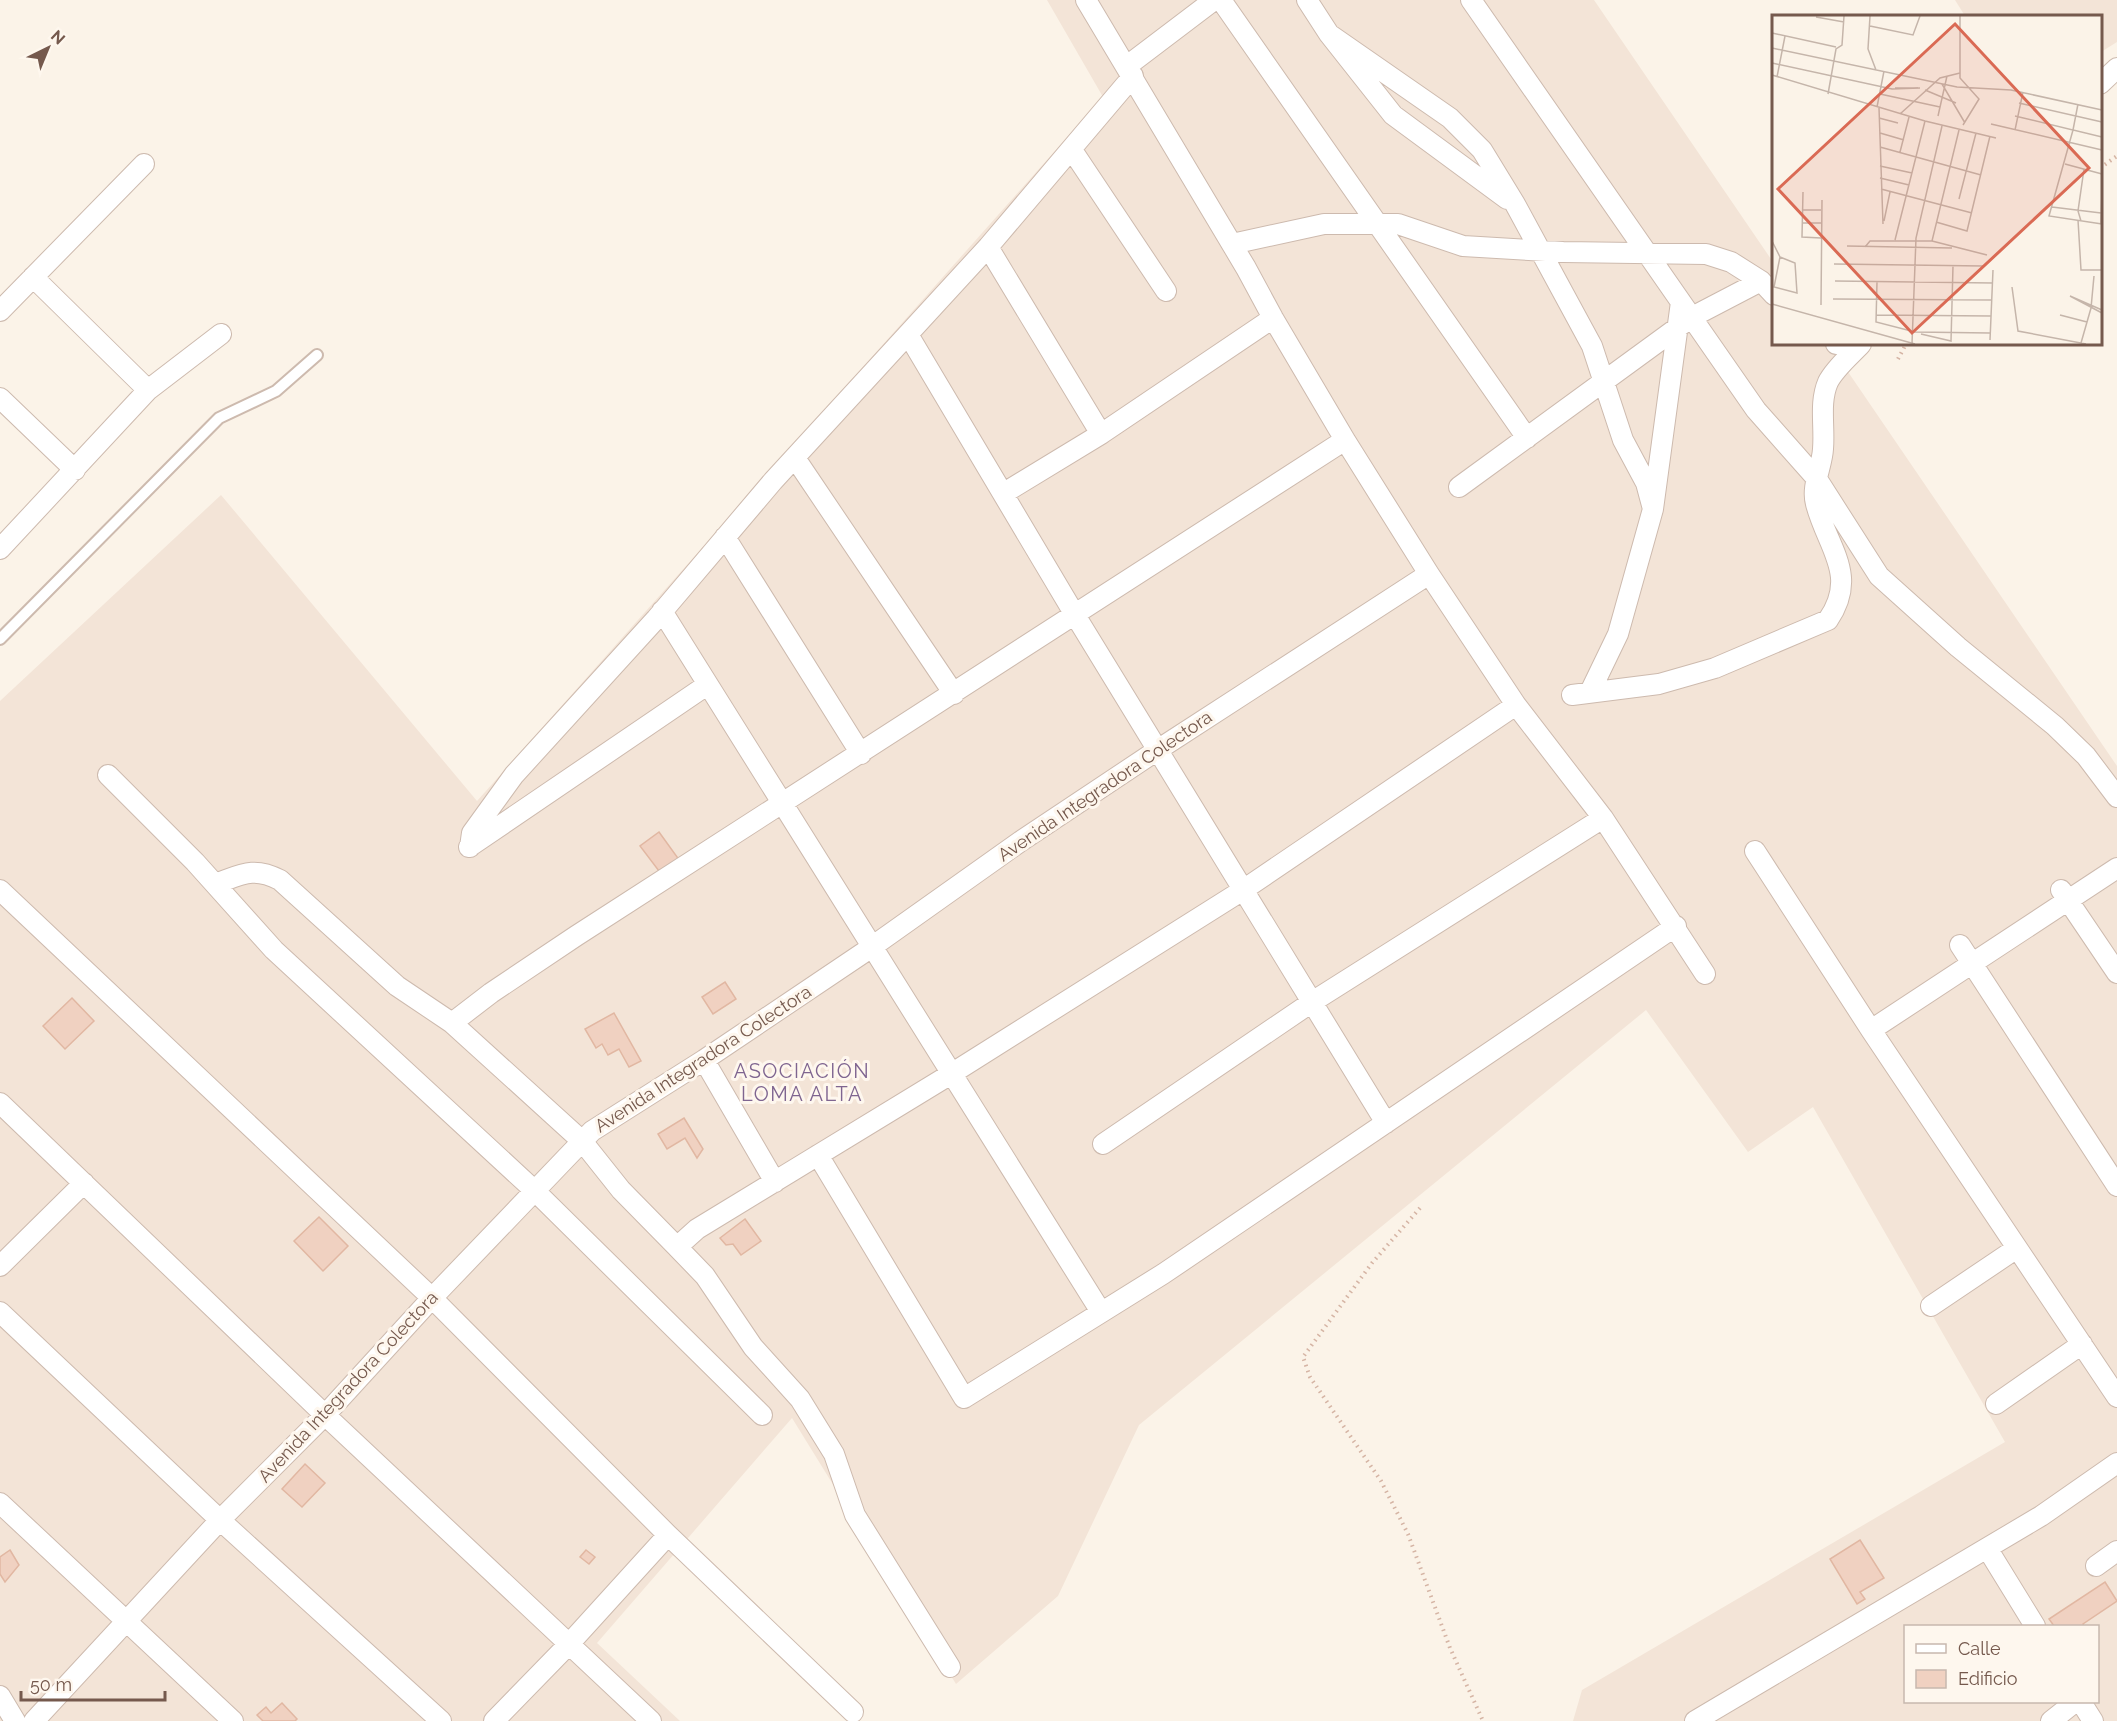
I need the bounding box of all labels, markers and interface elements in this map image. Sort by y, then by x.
inset map [1772,15,2102,345]
north arrow [18,18,78,78]
text: N [47,26,69,49]
street label: Avenida Integradora Colectora [994,706,1216,865]
street label: Avenida Integradora Colectora [591,981,815,1136]
district label: ASOCIACIÓN LOMA ALTA [734,1059,870,1106]
street label: Avenida Integradora Colectora [253,1287,442,1487]
legend [1904,1625,2099,1703]
text: Calle [1958,1638,2001,1659]
scale bar [21,1664,165,1702]
text: Edificio [1958,1668,2018,1689]
text: 50 m [30,1674,72,1695]

